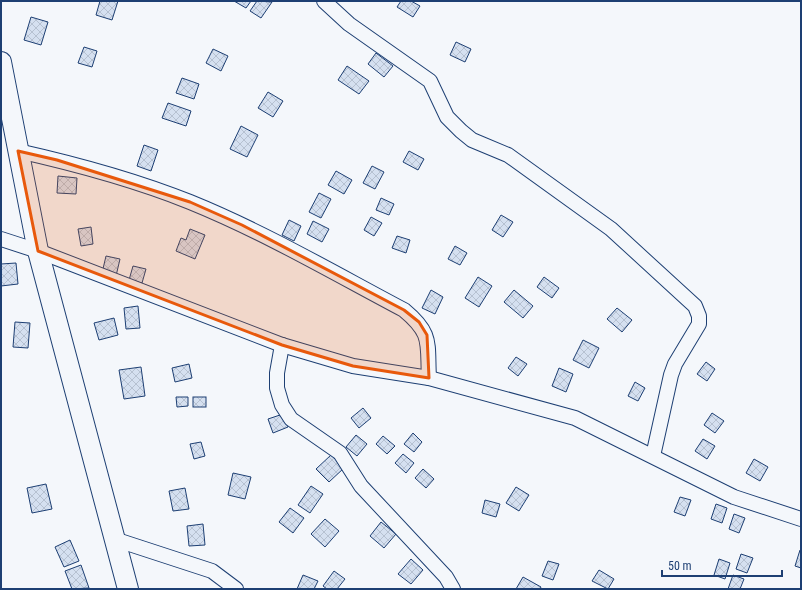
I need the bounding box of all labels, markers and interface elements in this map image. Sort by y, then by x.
scale bar [662,552,782,578]
text: 50 m [668,559,692,573]

